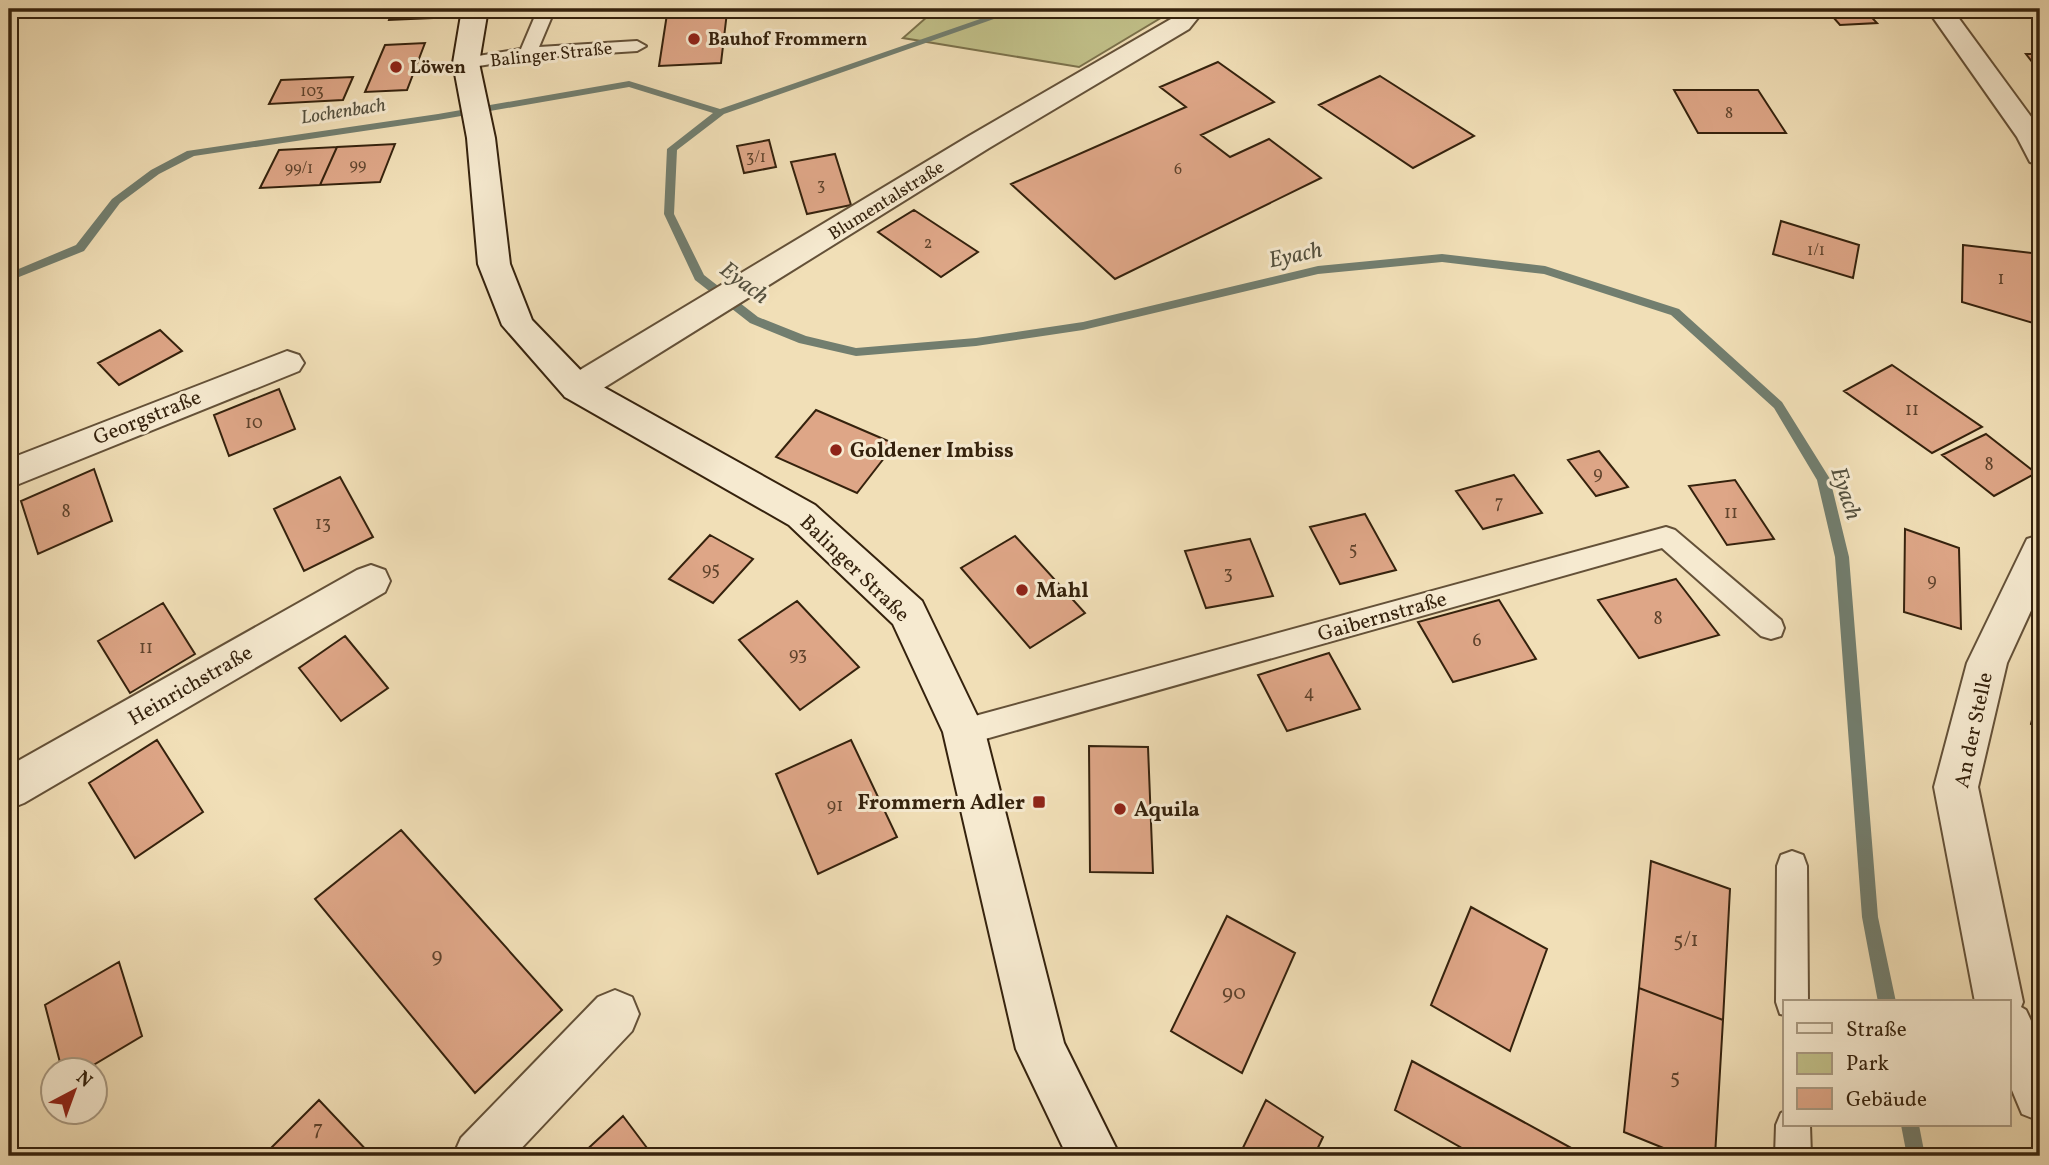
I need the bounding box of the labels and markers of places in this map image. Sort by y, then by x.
place label: Bauhof Frommern [708,28,868,53]
marker: Bauhof Frommern [686,31,702,47]
place label: Löwen [410,56,466,81]
marker: Löwen [388,59,404,75]
place label: Goldener Imbiss [850,437,1014,466]
marker: Goldener Imbiss [828,442,844,458]
place label: Mahl [1036,577,1089,606]
marker: Mahl [1014,582,1030,598]
place label: Frommern Adler [858,789,1025,818]
marker: Frommern Adler [1031,794,1047,810]
place label: Aquila [1134,796,1200,825]
marker: Aquila [1112,801,1128,817]

